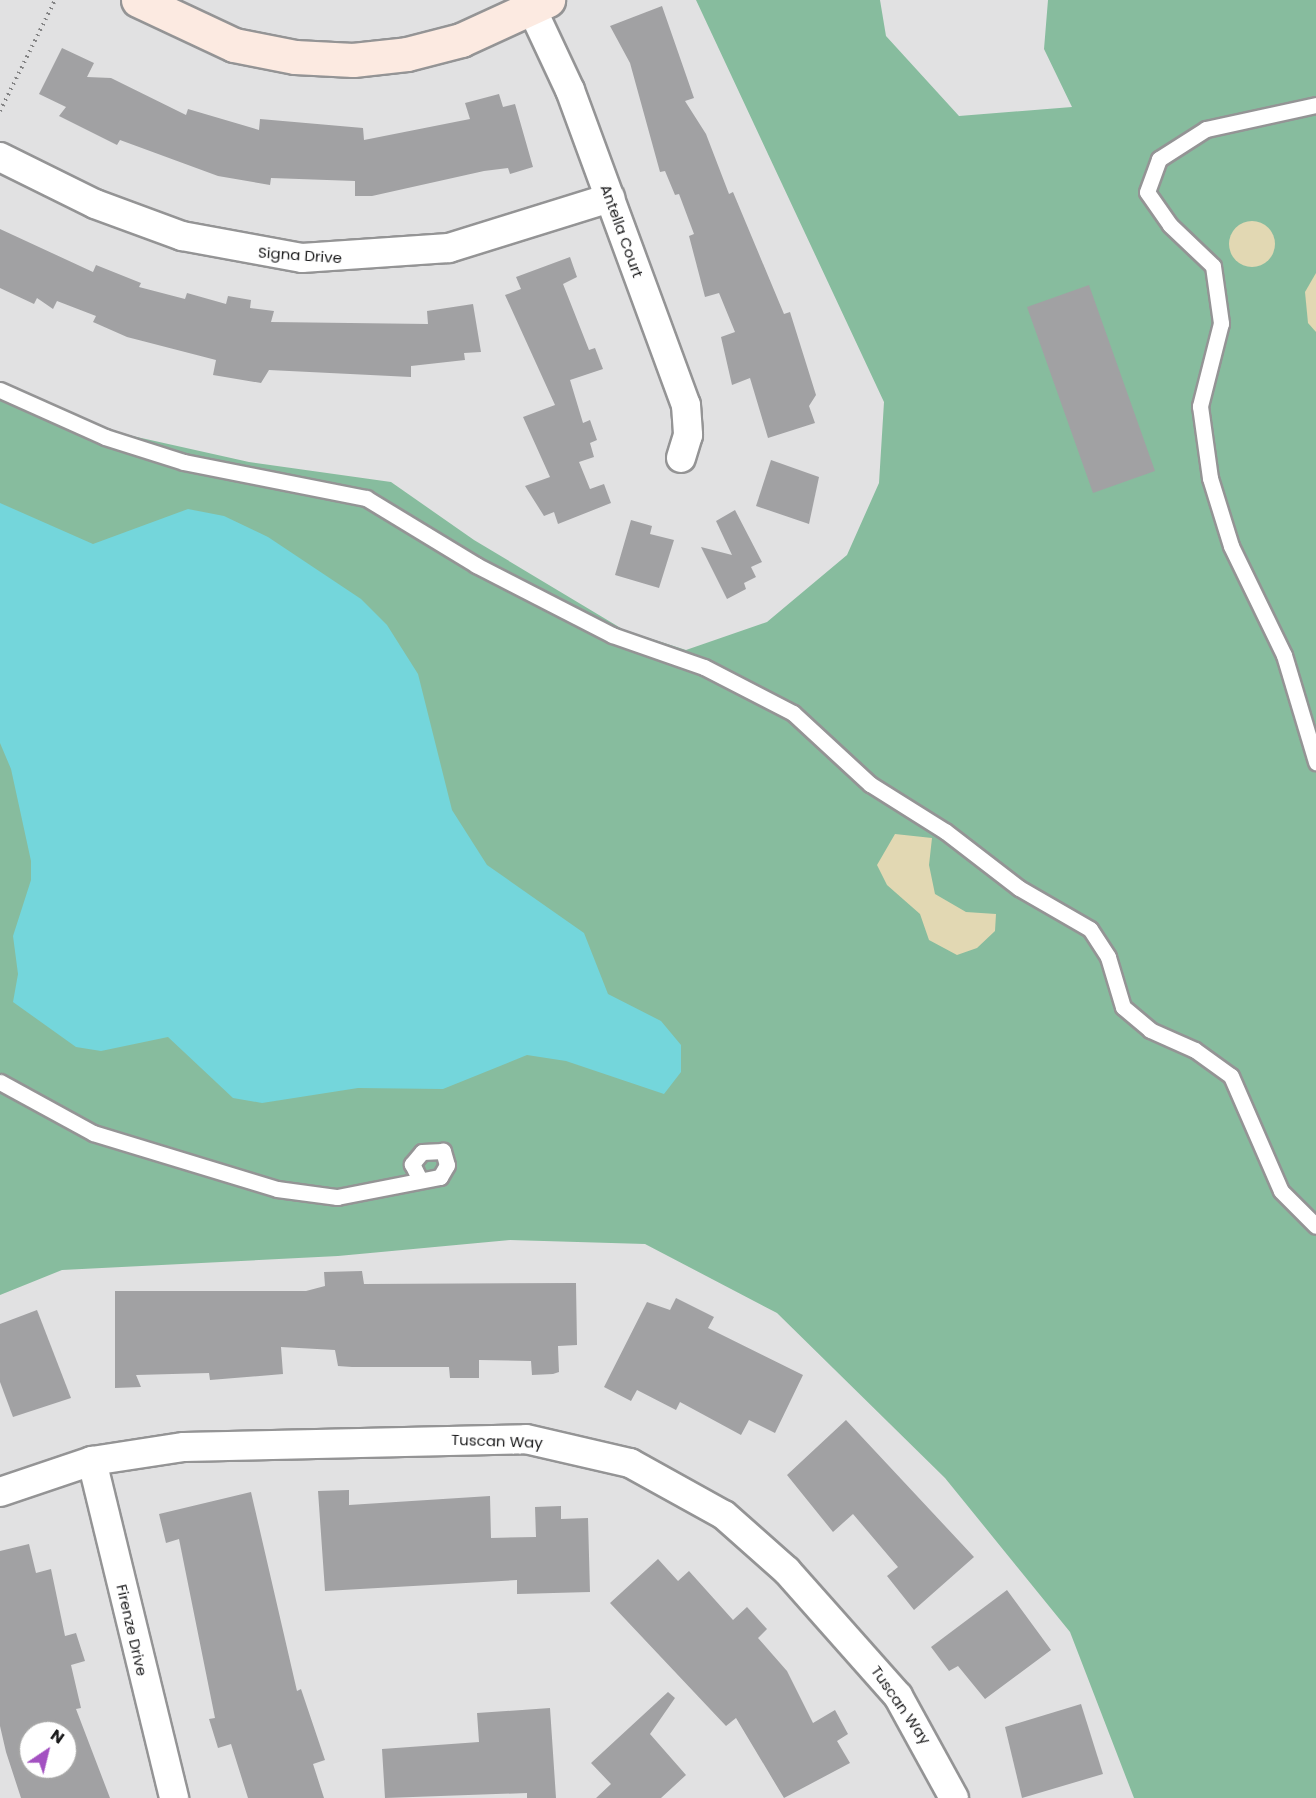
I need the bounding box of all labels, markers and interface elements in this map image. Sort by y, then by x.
street label: Antella Court [597,182,647,280]
street label: Signa Drive [257,243,343,267]
street label: Tuscan Way [451,1430,543,1452]
street label: Firenze Drive [113,1582,151,1678]
street label: Tuscan Way [867,1662,935,1748]
north arrow [18,1720,78,1780]
text: N [46,1724,69,1749]

